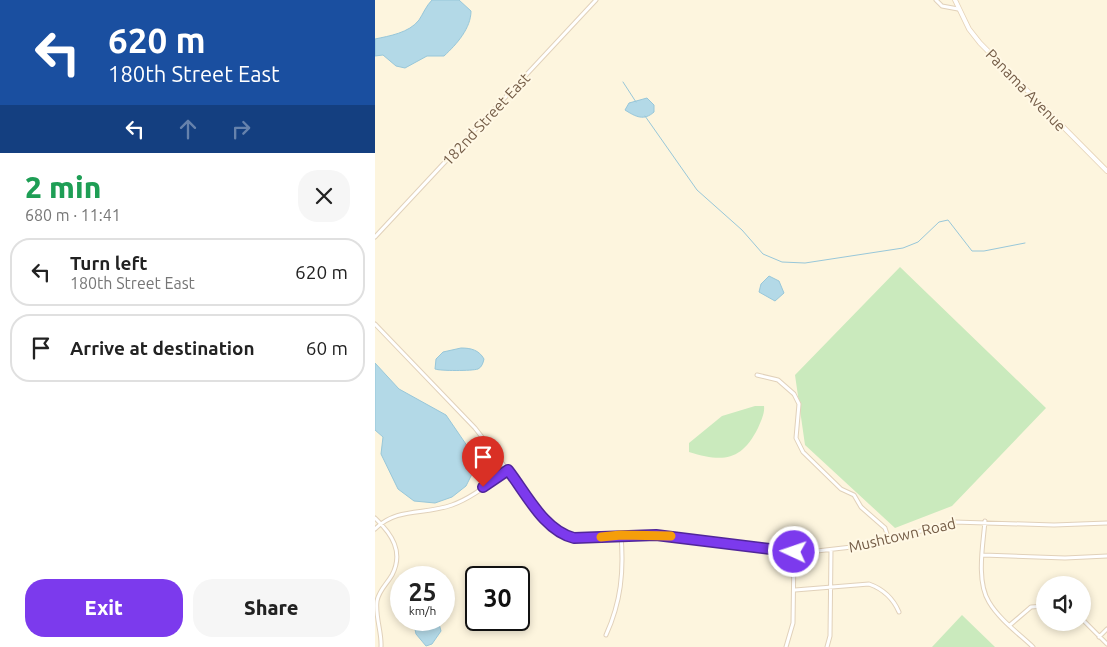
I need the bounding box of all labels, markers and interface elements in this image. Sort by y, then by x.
icon: left [25,20,90,85]
text: 620 m [108,20,206,60]
street label: Panama Avenue [983,45,1069,135]
text: 180th Street East [108,61,280,86]
street label: 182nd Street East [439,69,533,169]
icon: left [121,115,149,143]
icon: ahead [174,115,202,143]
icon: right [227,115,255,143]
text: 2 min [25,170,101,204]
button: close [298,170,350,222]
text: 680 m · 11:41 [25,206,121,224]
text: Turn left [70,252,148,274]
icon: left [27,258,55,286]
text: 620 m [295,261,348,283]
text: 180th Street East [70,274,195,292]
icon: arrive [27,334,55,362]
text: Arrive at destination [70,337,255,359]
text: 60 m [306,337,348,359]
pin [462,436,504,487]
icon: arrive [469,443,497,471]
street label: Mushtown Road [847,514,957,556]
position arrow [767,525,819,577]
speed limit sign: 30 [465,566,530,631]
map controls [1036,576,1091,631]
button: sound [1036,576,1091,631]
text: 25 [408,578,437,606]
button: Exit [25,579,183,637]
button: Share [193,579,350,637]
text: km/h [409,604,436,617]

